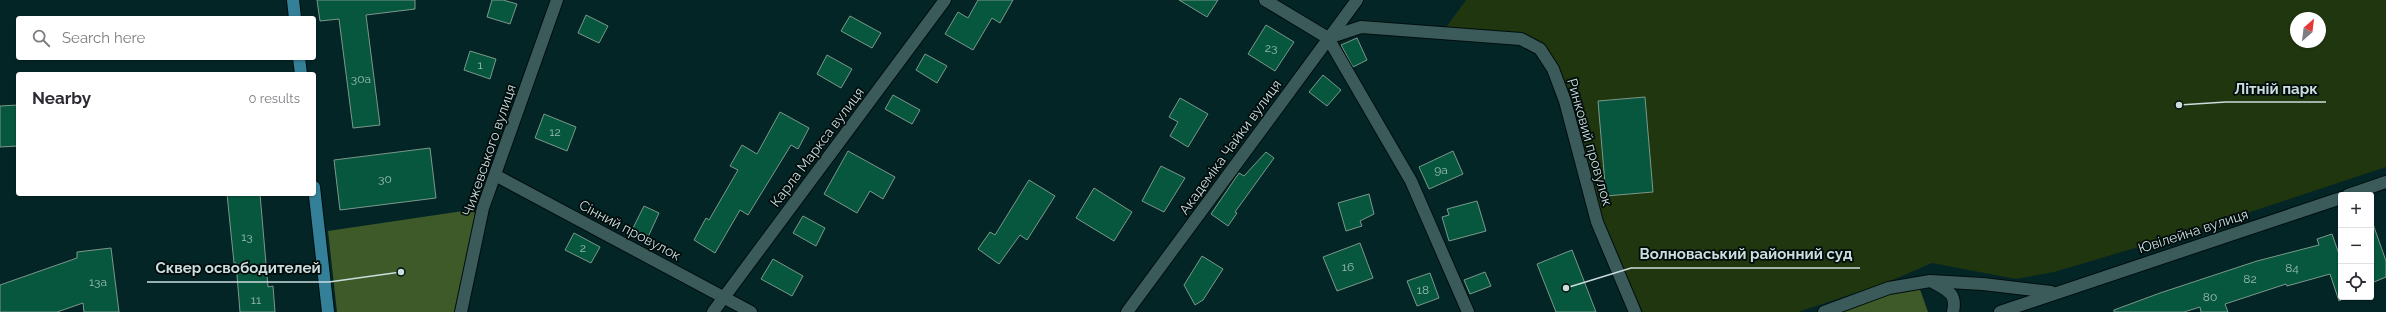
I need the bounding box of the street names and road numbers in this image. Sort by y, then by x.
street label: Академіка Чайки вулиця [1176,76,1284,218]
street label: Ринковий провулок [1564,77,1616,207]
street label: Чижевського вулиця [459,82,519,218]
street label: Карла Маркса вулиця [767,84,867,210]
street label: Сінний провулок [576,196,684,264]
street label: Ювілейна вулиця [2136,206,2250,256]

